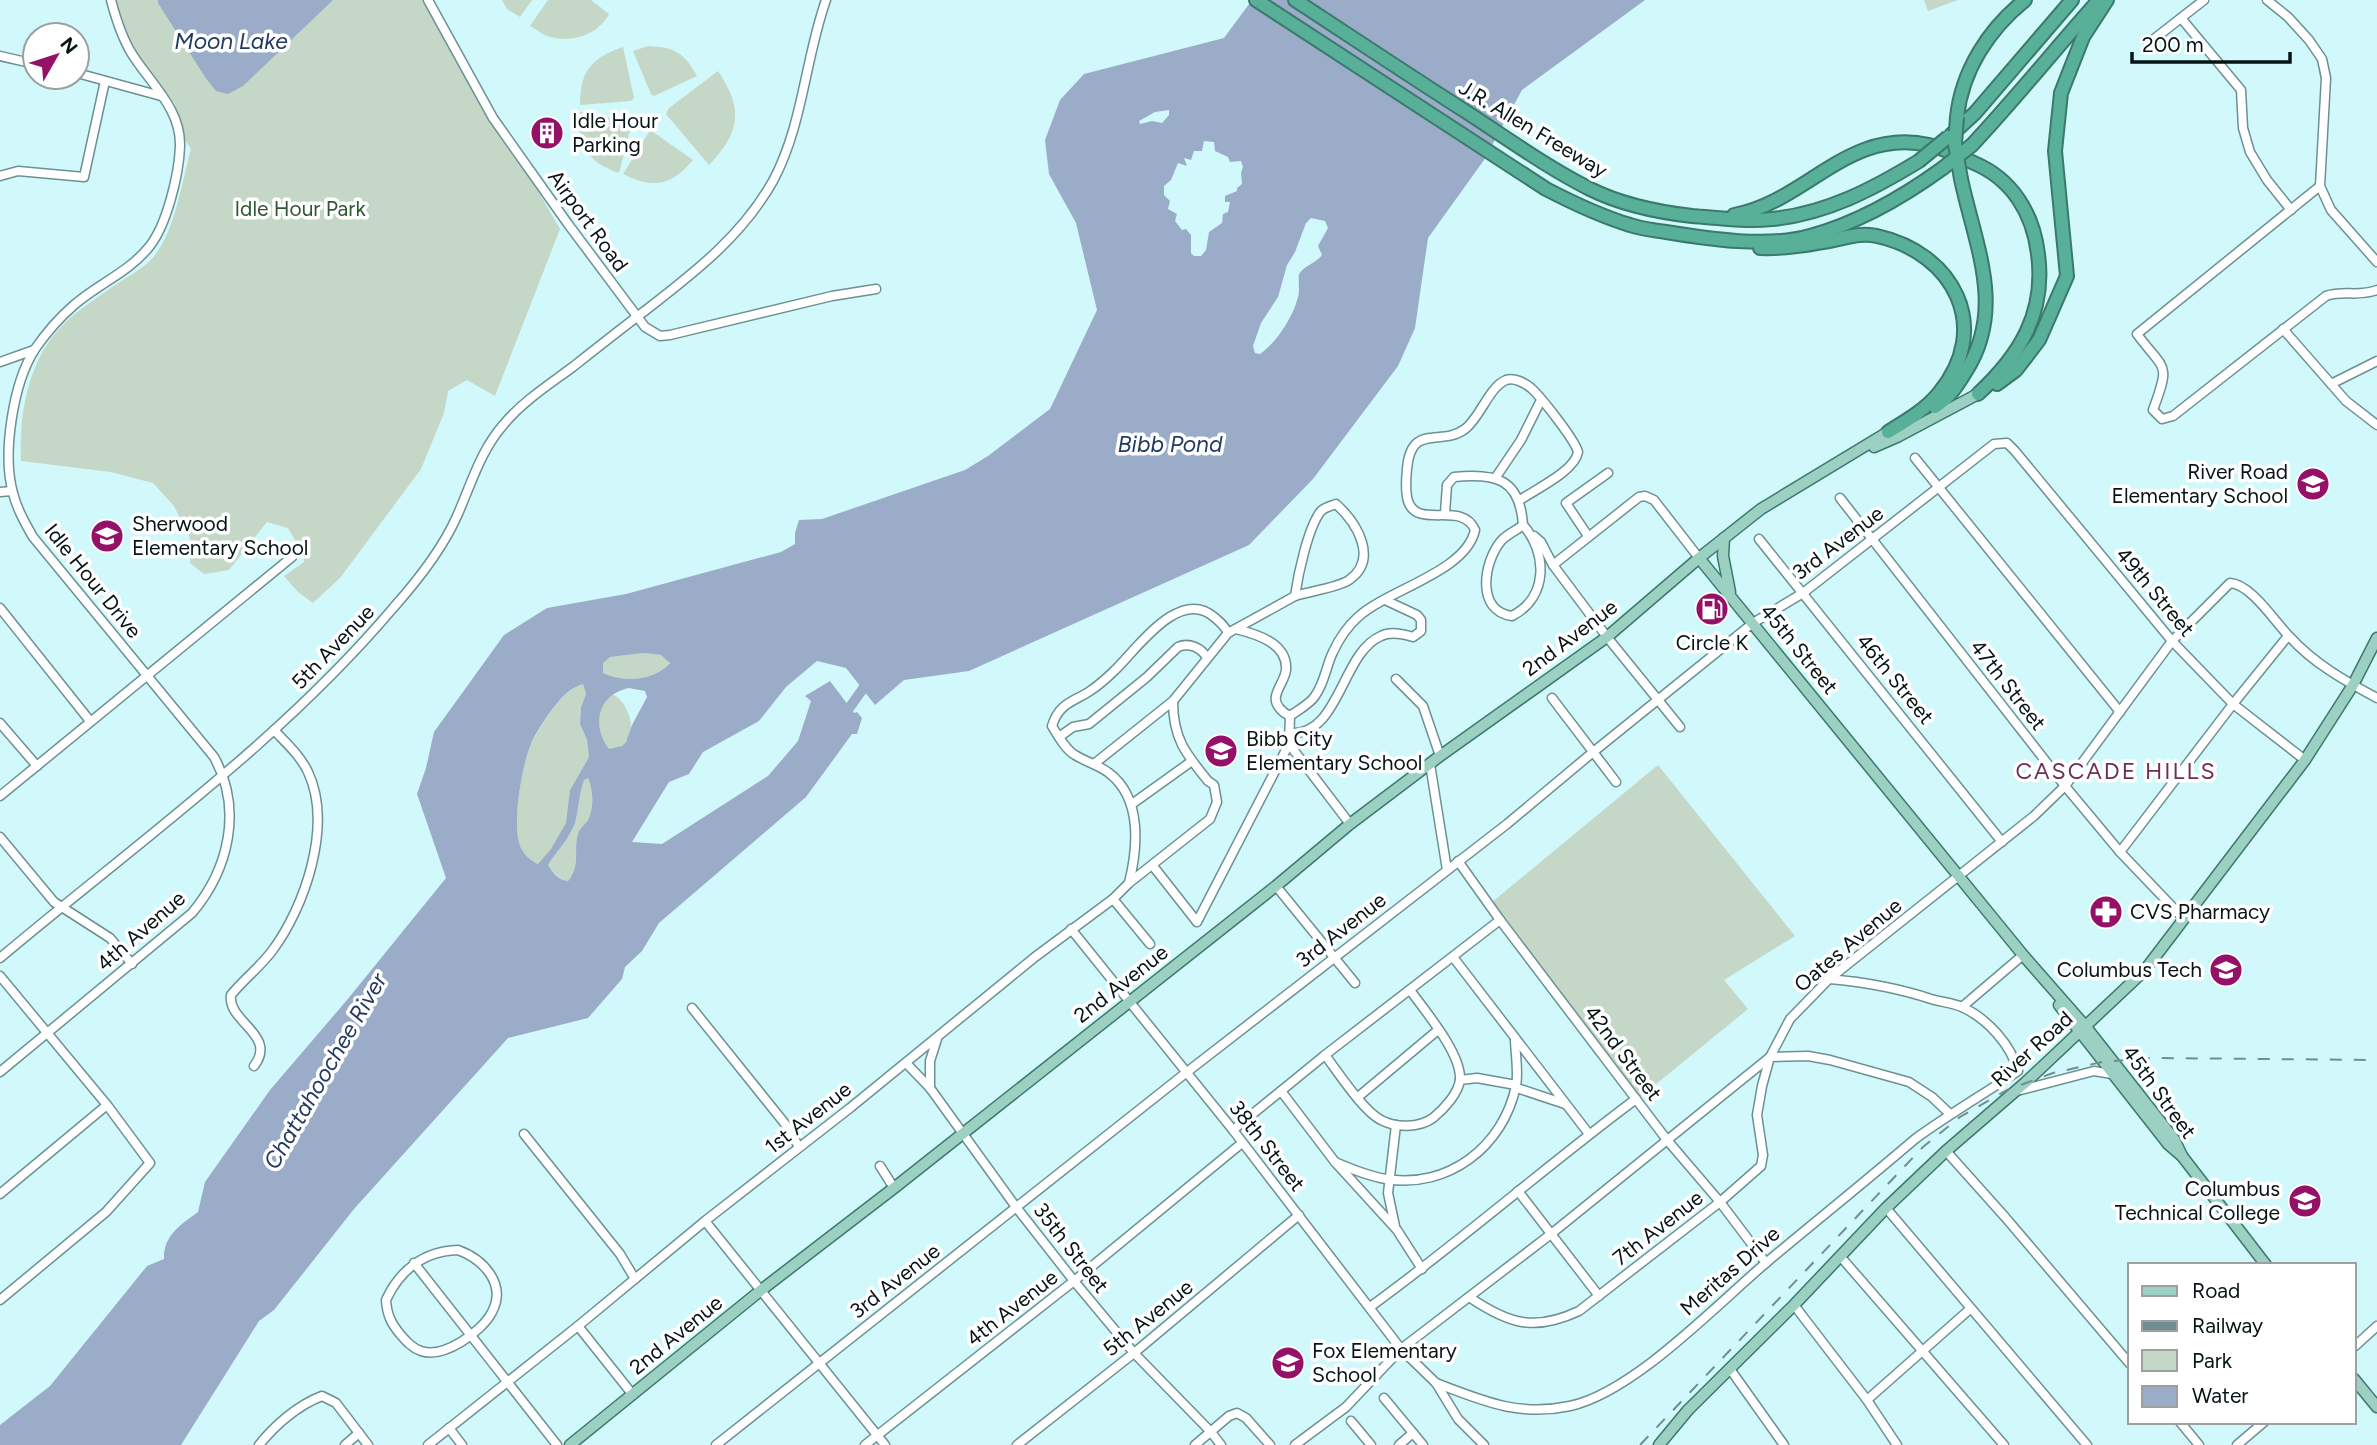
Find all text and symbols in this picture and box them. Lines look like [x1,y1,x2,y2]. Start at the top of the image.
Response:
north arrow [21,21,91,91]
scale bar [2132,21,2290,65]
water label: Moon Lake [174,27,288,55]
text: 200 m [2142,32,2204,57]
text: N [55,33,82,59]
street label: J.R. Allen Freeway [1455,74,1612,183]
place label: Idle Hour Parking [572,108,658,157]
building icon: Idle Hour Parking [528,114,566,152]
street label: Airport Road [543,165,634,276]
park label: Idle Hour Park [234,196,366,221]
water label: Bibb Pond [1118,430,1223,458]
place label: River Road Elementary School [2112,459,2288,508]
school or university icon: River Road Elementary School [2294,465,2332,503]
street label: 3rd Avenue [1787,500,1888,585]
place label: Sherwood Elementary School [132,511,308,560]
school or university icon: Sherwood Elementary School [88,517,126,555]
street label: Idle Hour Drive [40,518,147,643]
street label: 49th Street [2111,542,2200,641]
fuel station icon: Circle K [1693,590,1731,628]
street label: 2nd Avenue [1517,594,1622,681]
street label: 5th Avenue [286,599,379,694]
street label: 45th Street [1755,599,1843,699]
street label: 46th Street [1852,629,1939,729]
place label: Circle K [1676,630,1748,655]
street label: 47th Street [1965,634,2052,735]
place label: Bibb City Elementary School [1246,726,1422,775]
school or university icon: Bibb City Elementary School [1202,732,1240,770]
district label: CASCADE HILLS [2015,757,2217,785]
street label: 4th Avenue [91,885,190,976]
street label: 3rd Avenue [1291,887,1391,972]
street label: Oates Avenue [1789,893,1906,997]
pharmacy icon: CVS Pharmacy [2087,893,2125,931]
place label: CVS Pharmacy [2130,899,2270,924]
street label: 2nd Avenue [1069,939,1173,1028]
school or university icon: Columbus Tech [2207,951,2245,989]
place label: Columbus Tech [2057,957,2202,982]
water label: Chattahoochee River [257,967,393,1174]
street label: 42nd Street [1579,1000,1667,1105]
street label: River Road [1986,1006,2077,1092]
street label: 45th Street [2117,1040,2202,1143]
street label: 1st Avenue [760,1076,856,1159]
street label: 38th Street [1224,1095,1311,1196]
place label: Columbus Technical College [2115,1176,2280,1225]
school or university icon: Columbus Technical College [2286,1182,2324,1220]
street label: 7th Avenue [1608,1185,1708,1270]
street label: 35th Street [1029,1198,1114,1298]
street label: Meritas Drive [1675,1221,1784,1321]
street label: 3rd Avenue [845,1238,945,1323]
legend [2128,1263,2356,1424]
street label: 4th Avenue [961,1264,1062,1351]
street label: 5th Avenue [1098,1274,1197,1361]
text: Road [2192,1278,2240,1303]
street label: 2nd Avenue [624,1290,727,1380]
text: Railway [2192,1313,2263,1338]
place label: Fox Elementary School [1312,1338,1457,1387]
school or university icon: Fox Elementary School [1269,1344,1307,1382]
text: Park [2192,1348,2233,1373]
text: Water [2192,1383,2248,1408]

